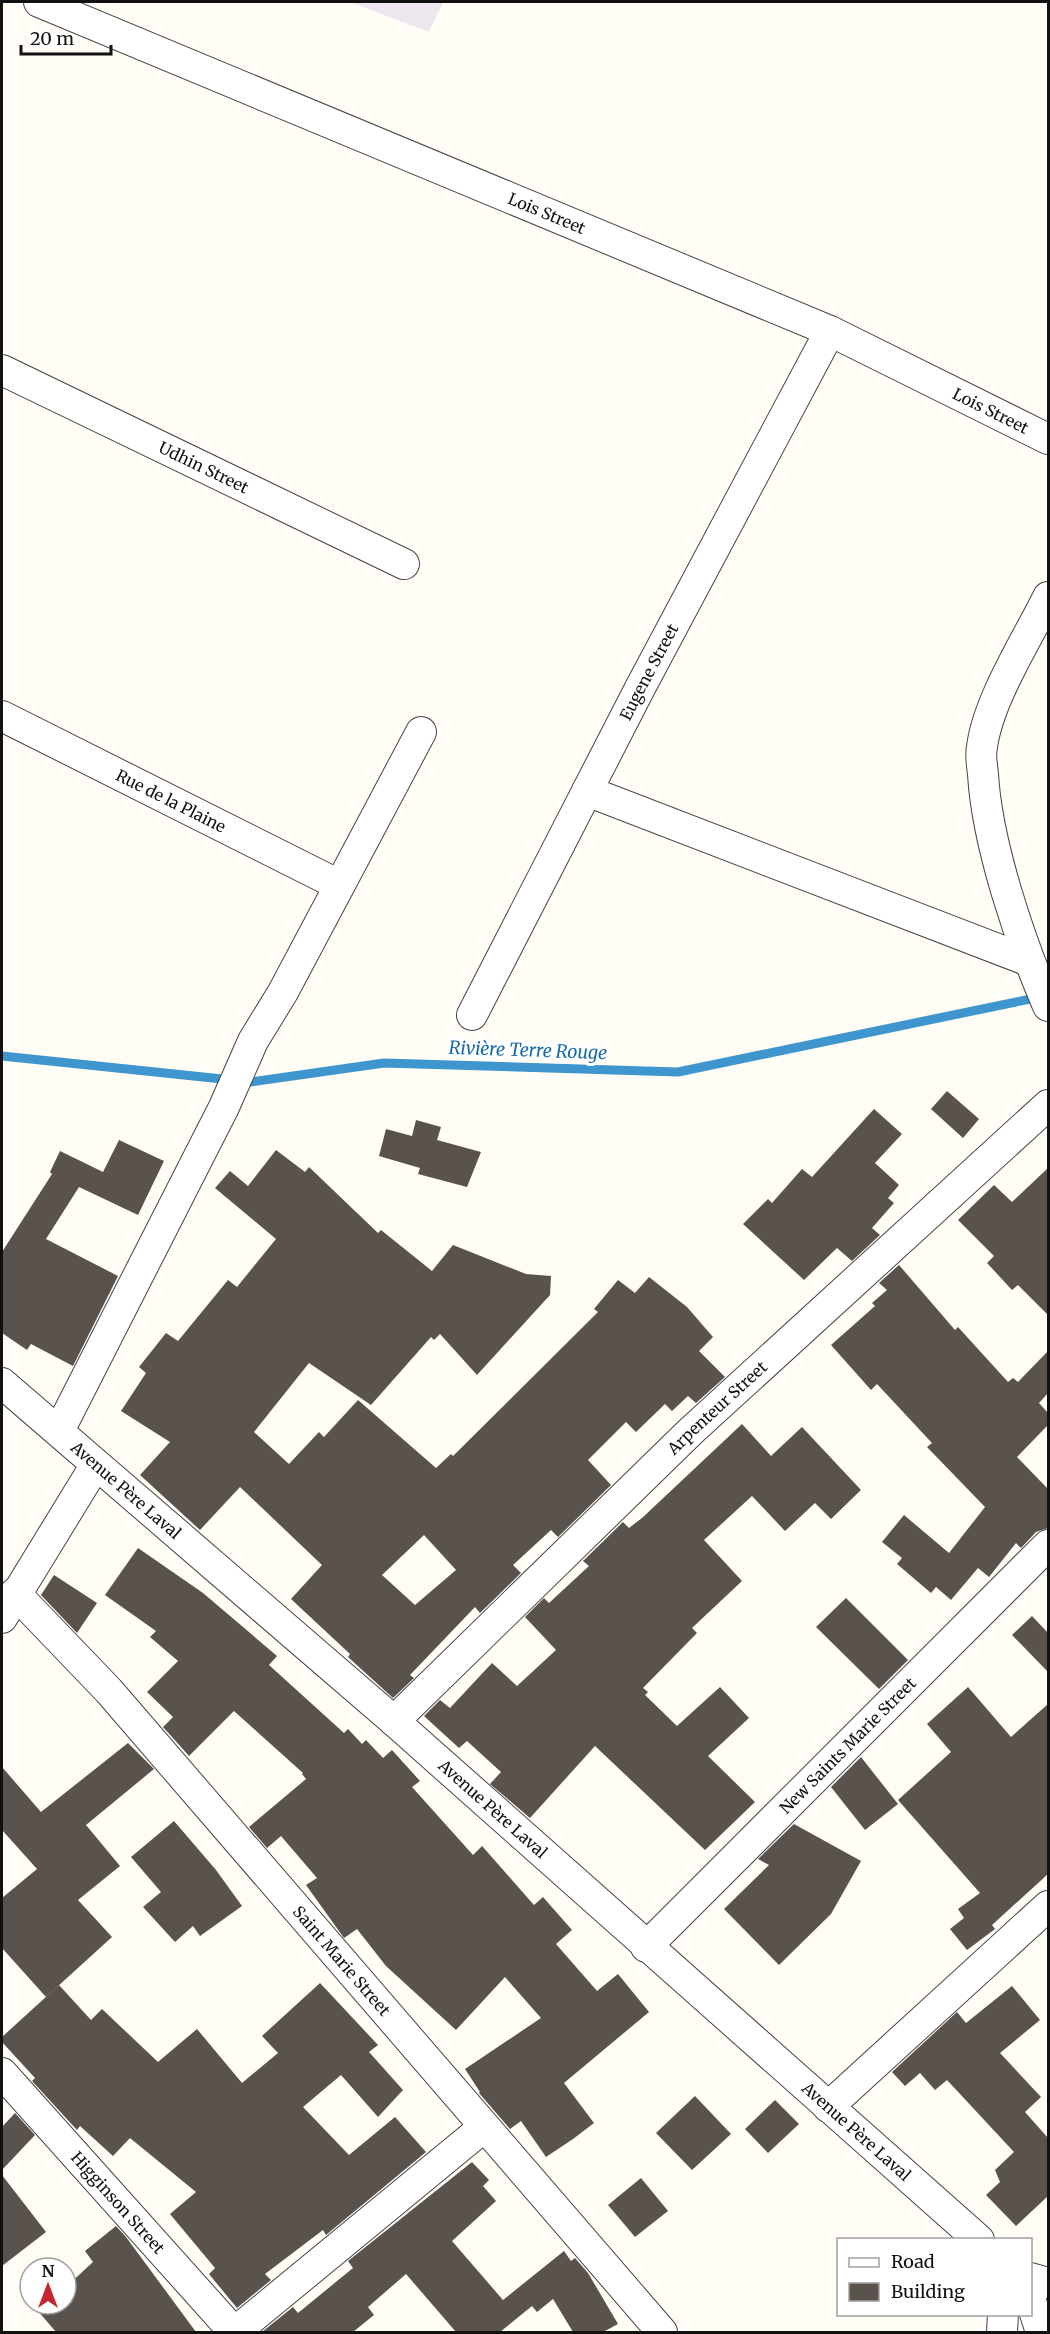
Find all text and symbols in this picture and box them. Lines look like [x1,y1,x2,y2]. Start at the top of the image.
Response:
scale bar [21,18,111,56]
text: 20 m [30,27,74,50]
street label: Lois Street [505,188,589,238]
street label: Lois Street [949,383,1033,438]
street label: Udhin Street [156,437,253,498]
street label: Eugene Street [615,619,683,724]
street label: Rue de la Plaine [113,765,229,837]
water label: Rivière Terre Rouge [448,1036,608,1064]
street label: Arpenteur Street [662,1356,772,1459]
street label: Avenue Père Laval [66,1437,185,1543]
street label: New Saints Marie Street [775,1673,920,1818]
street label: Avenue Père Laval [434,1755,552,1862]
street label: Saint Marie Street [289,1902,395,2020]
street label: Avenue Père Laval [797,2077,915,2185]
street label: Higginson Street [67,2147,170,2258]
legend [837,2238,1032,2316]
text: Road [891,2250,935,2273]
north arrow [18,2256,78,2316]
text: N [42,2261,55,2281]
text: Building [891,2280,965,2303]

